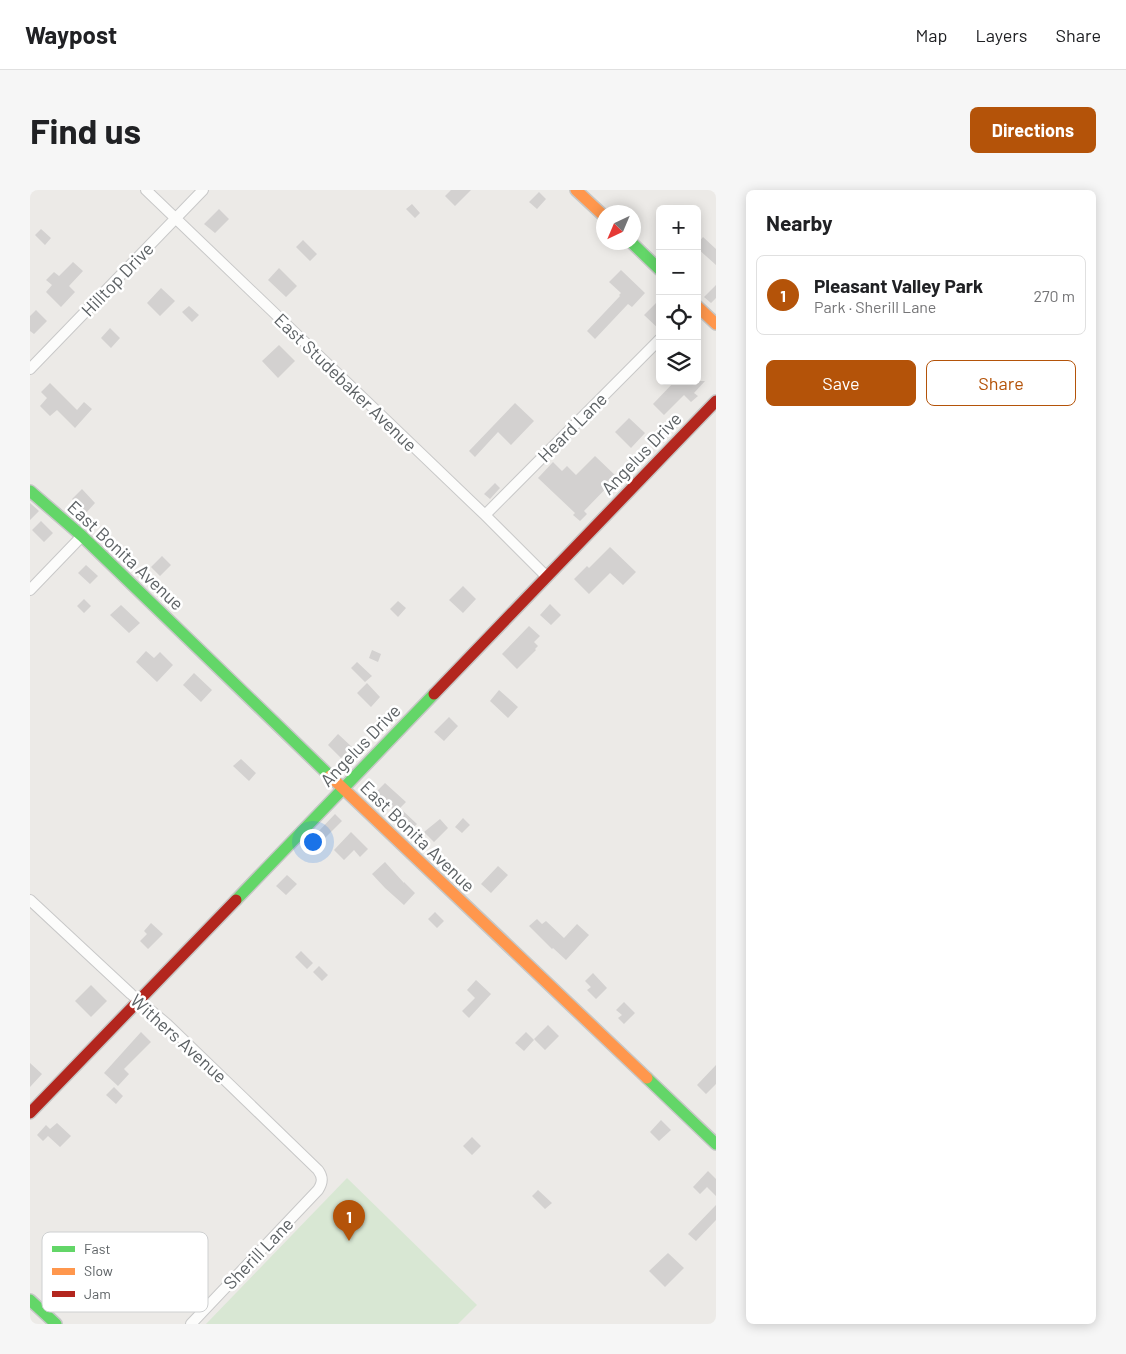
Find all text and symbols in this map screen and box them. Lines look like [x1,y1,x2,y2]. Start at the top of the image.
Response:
text: Waypost [25,20,117,49]
text: Map [915,24,947,46]
text: Layers [975,24,1028,46]
text: Share [1056,24,1101,46]
button: Directions [970,107,1096,153]
text: Find us [30,109,141,151]
north arrow [596,205,641,250]
map controls [656,205,701,385]
button: + [656,205,701,250]
text: Nearby [766,210,832,235]
street label: Hilltop Drive [76,237,158,321]
button: − [656,250,701,295]
text: Pleasant Valley Park [814,274,983,297]
text: 1 [780,286,786,305]
text: 270 m [1033,286,1075,305]
button: locate [656,295,701,340]
text: Park · Sherill Lane [814,297,936,316]
street label: East Studebaker Avenue [270,308,422,456]
button: layers [656,340,701,385]
button: Save [766,360,916,406]
button: Share [926,360,1076,406]
street label: Heard Lane [533,388,611,466]
street label: Angelus Drive [596,407,686,499]
street label: East Bonita Avenue [63,496,189,614]
street label: Angelus Drive [315,699,405,791]
street label: East Bonita Avenue [356,776,480,896]
your location [300,829,326,855]
street label: Withers Avenue [126,989,232,1087]
pin: 1 [333,1200,365,1241]
street label: Sherill Lane [218,1213,298,1293]
legend [42,1232,208,1312]
text: Fast [84,1240,110,1257]
text: Slow [84,1262,113,1279]
text: Jam [84,1285,111,1302]

